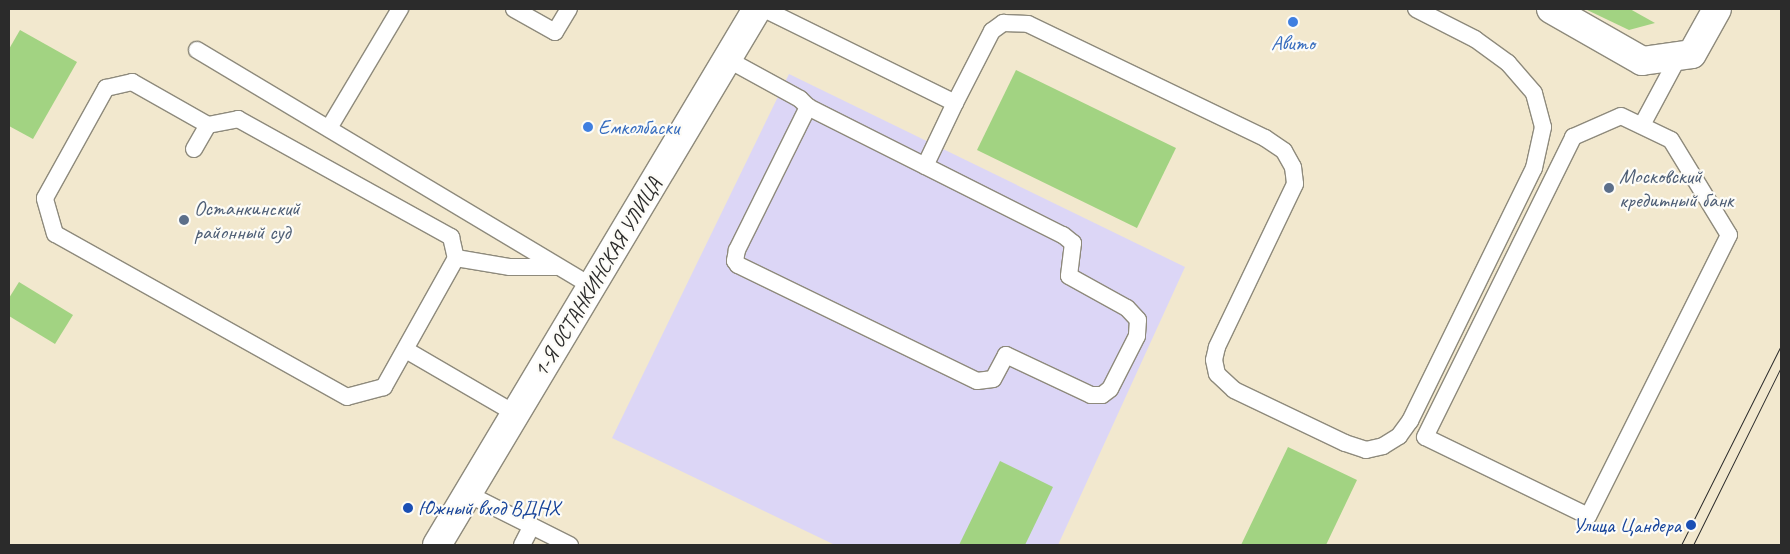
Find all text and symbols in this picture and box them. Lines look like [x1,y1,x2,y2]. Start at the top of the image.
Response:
marker: Авито [1287,16,1299,28]
place label: Авито [1271,30,1315,56]
place label: Емколбаски [598,114,679,140]
marker: Емколбаски [582,121,594,133]
place label: Московский кредитный банк [1619,163,1733,213]
street label: 1-Я ОСТАНКИНСКАЯ УЛИЦА [528,173,666,381]
marker: Московский кредитный банк [1603,182,1615,194]
place label: Останкинский районный суд [194,195,300,245]
marker: Останкинский районный суд [178,214,190,226]
place label: Южный вход ВДНХ [418,495,559,521]
marker: Южный вход ВДНХ [402,502,414,514]
place label: Улица Цандера [1573,512,1681,538]
marker: Улица Цандера [1685,519,1697,531]

